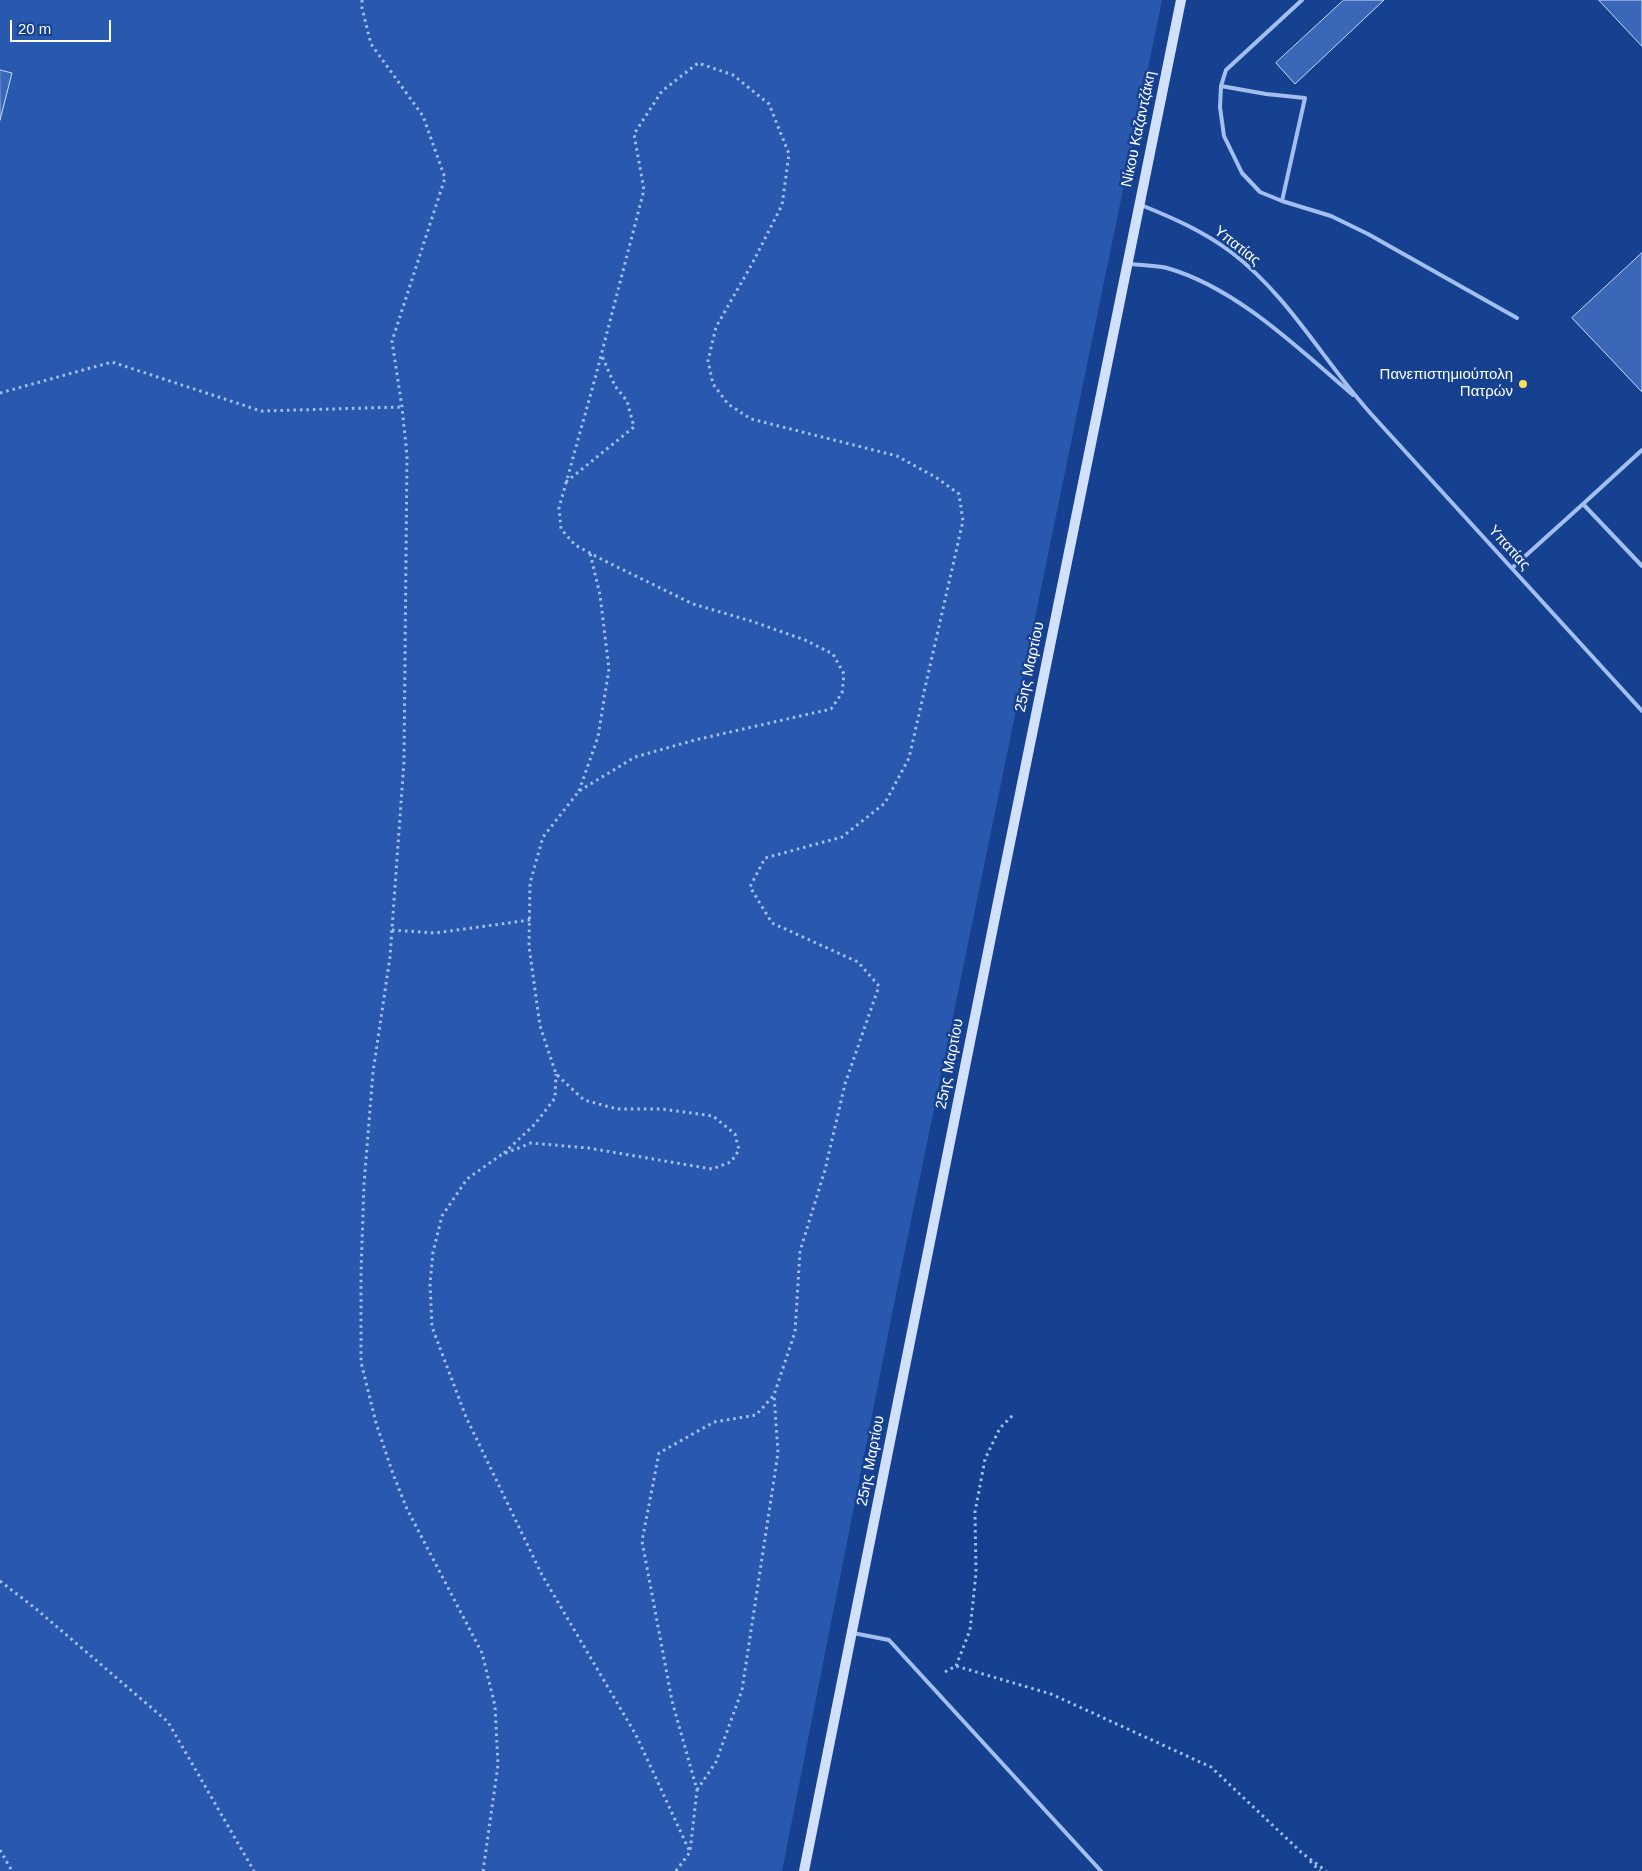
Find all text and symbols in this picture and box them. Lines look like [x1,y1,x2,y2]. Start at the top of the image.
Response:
scale bar [12,10,114,42]
text: 20 m [18,20,51,37]
street label: Νίκου Καζαντζάκη [1118,69,1160,189]
street label: Υπατίας [1210,222,1264,270]
place label: Πανεπιστημιούπολη Πατρών [1380,366,1513,401]
marker: Πανεπιστημιούπολη Πατρών [1517,378,1529,390]
street label: Υπατίας [1484,522,1534,574]
street label: 25ης Μαρτίου [1012,620,1048,714]
street label: 25ης Μαρτίου [932,1017,968,1111]
street label: 25ης Μαρτίου [853,1414,889,1508]

